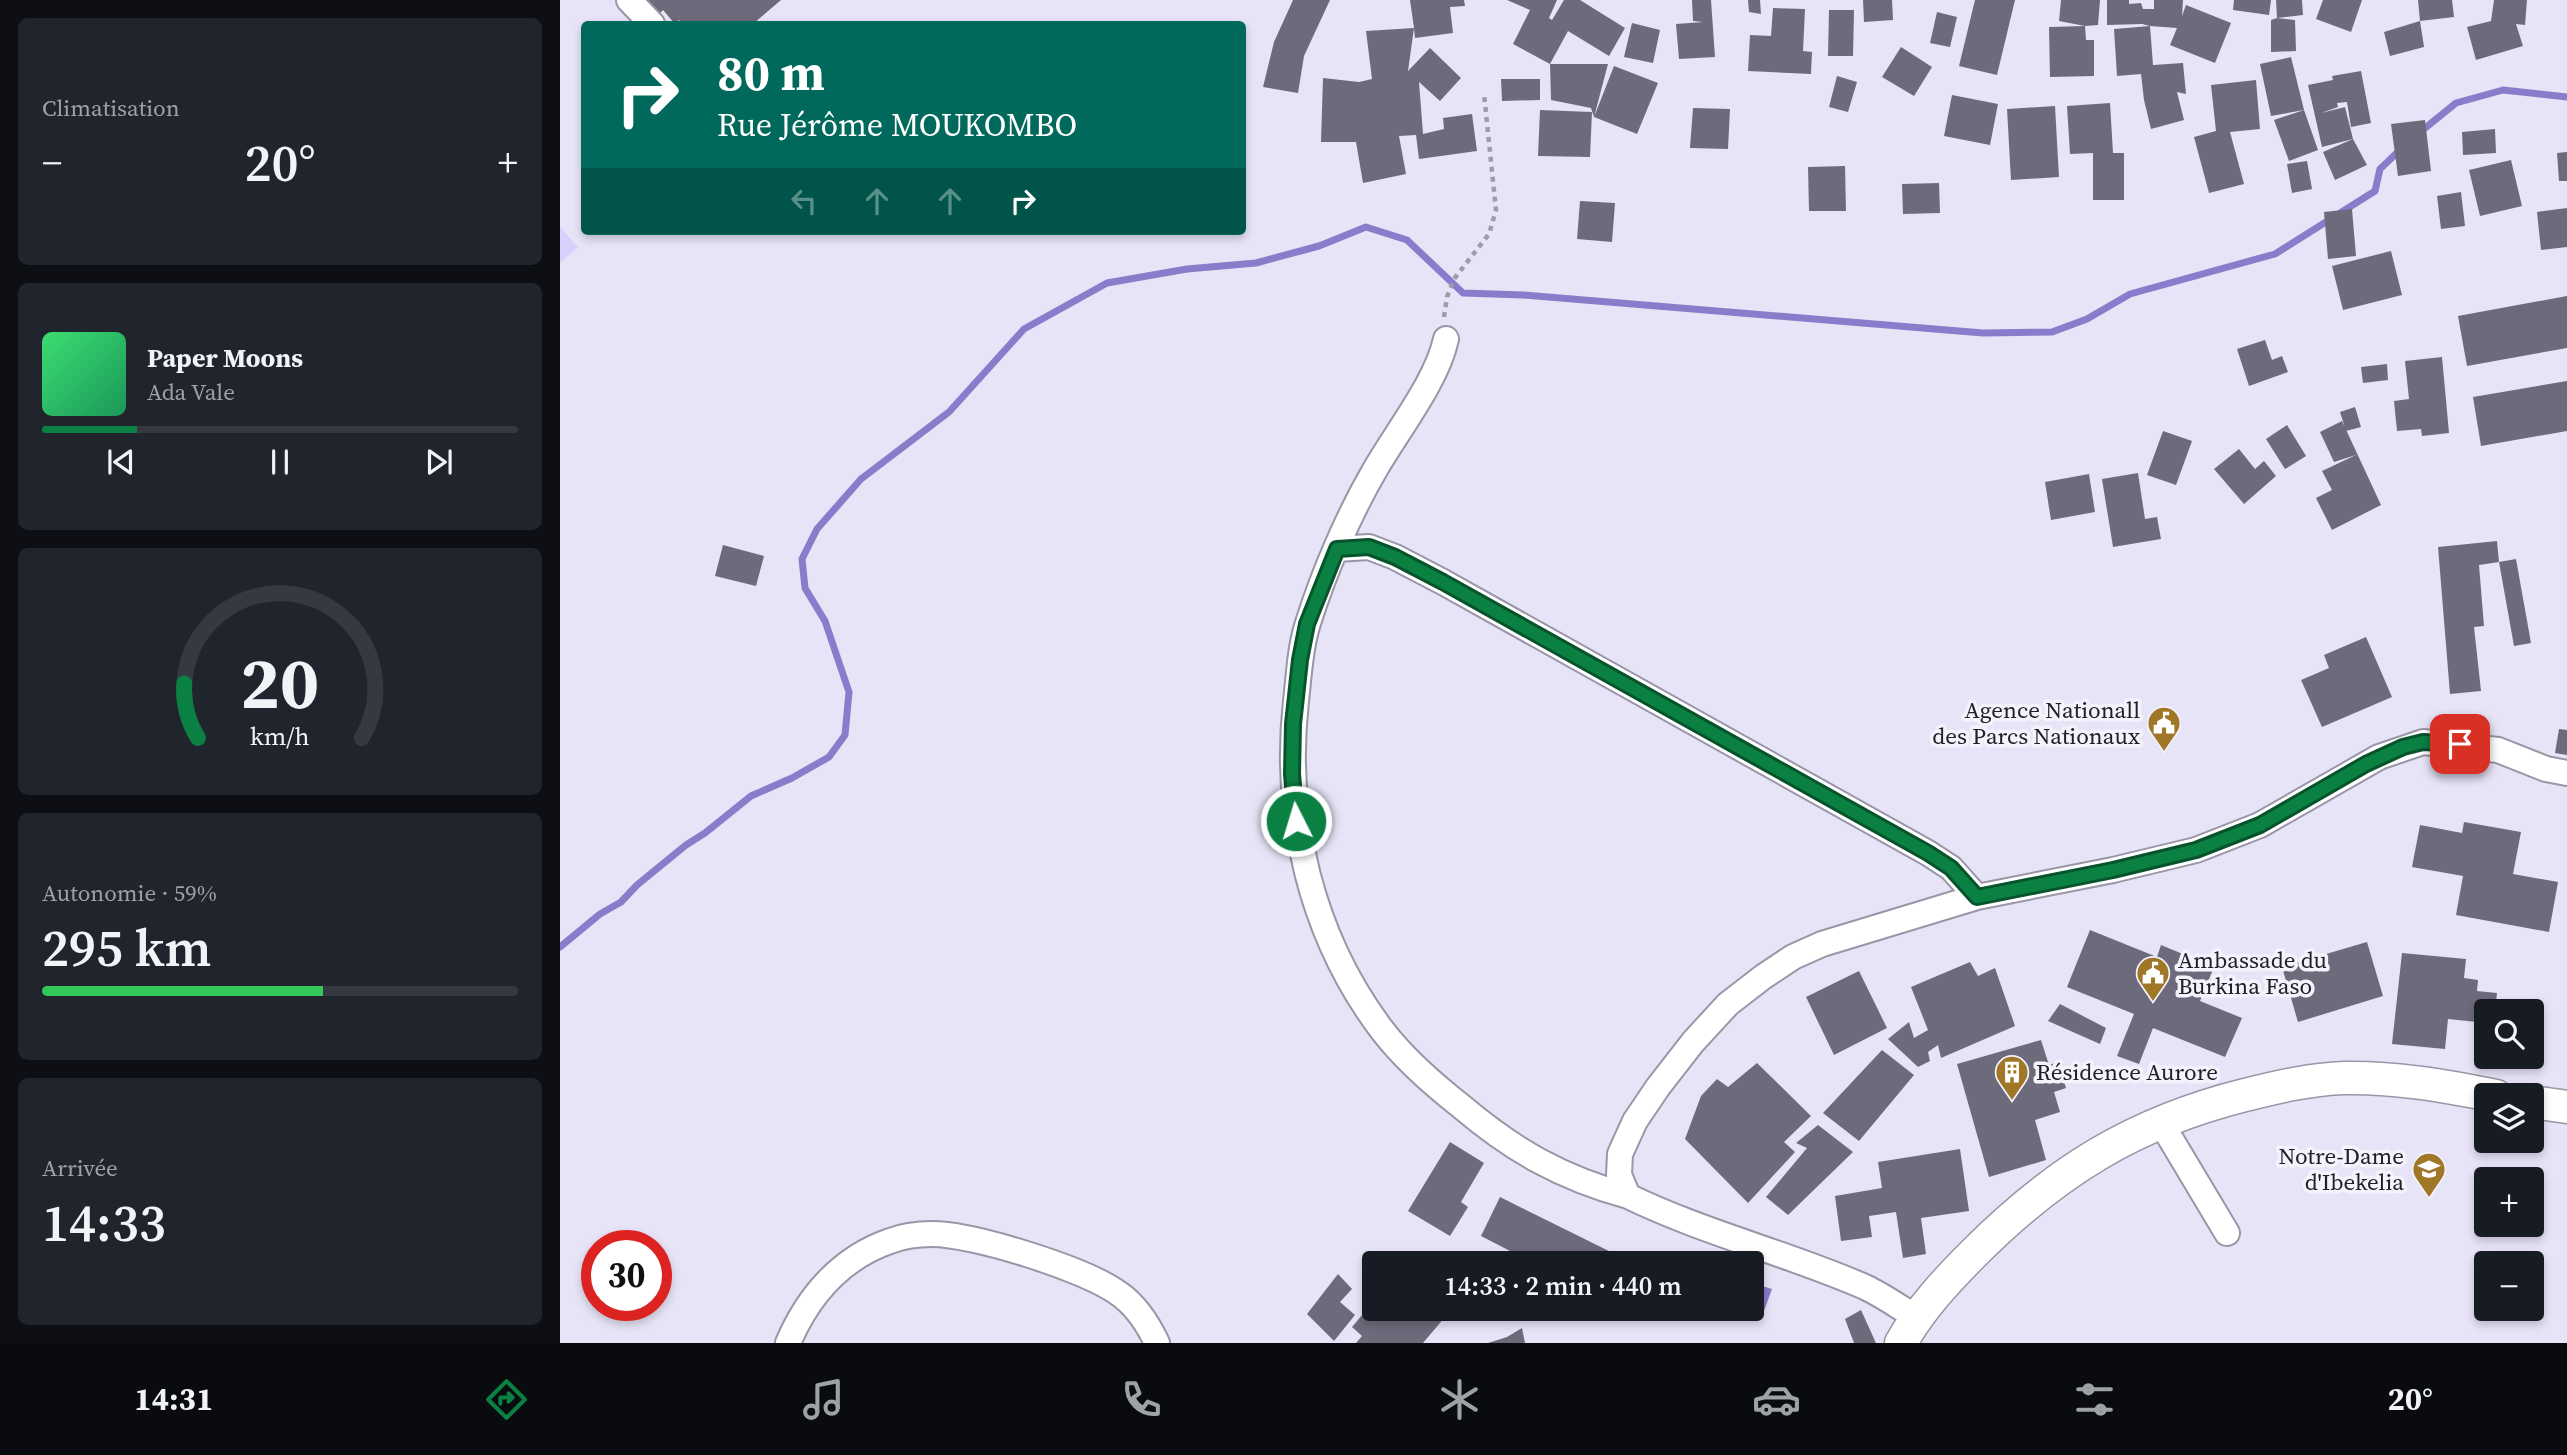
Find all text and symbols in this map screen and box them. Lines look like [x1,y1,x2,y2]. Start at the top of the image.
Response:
text: 80 m [717,39,825,106]
icon: right [602,49,693,140]
text: Climatisation [42,92,180,124]
text: Rue Jérôme MOUKOMBO [717,103,1077,147]
text: 20° [244,127,316,198]
text: − [42,137,62,189]
text: + [498,137,518,189]
icon: left [785,182,823,220]
icon: ahead [858,182,896,220]
icon: ahead [931,182,969,220]
icon: right [1004,182,1042,220]
text: Paper Moons [147,340,303,376]
text: Ada Vale [147,376,235,408]
icon: previous [102,443,140,481]
icon: pause [261,443,299,481]
icon: next [420,443,458,481]
text: 20 [241,633,319,732]
place label: Agence Nationall des Parcs Nationaux [1932,694,2140,752]
public building icon: Agence Nationall des Parcs Nationaux [2145,704,2183,753]
pin [2430,714,2490,774]
text: km/h [250,718,310,752]
icon: arrive [2441,725,2479,763]
position arrow [1259,784,1333,858]
text: Autonomie · 59% [42,877,217,909]
text: 295 km [42,912,211,983]
place label: Ambassade du Burkina Faso [2178,944,2327,1002]
public building icon: Ambassade du Burkina Faso [2134,954,2172,1003]
map controls [2474,999,2544,1321]
button: search [2474,999,2544,1069]
building icon: Résidence Aurore [1993,1053,2031,1102]
place label: Résidence Aurore [2036,1056,2218,1088]
button: layers [2474,1083,2544,1153]
place label: Notre-Dame d'Ibekelia [2278,1140,2404,1198]
school or university icon: Notre-Dame d'Ibekelia [2410,1150,2448,1199]
text: Arrivée [42,1152,118,1184]
button: + [2474,1167,2544,1237]
text: 14:33 [42,1187,166,1258]
speed limit sign: 30 [581,1230,672,1321]
button: − [2474,1251,2544,1321]
text: 14:33 · 2 min · 440 m [1444,1268,1682,1304]
icon: directions [482,1375,531,1424]
icon: music [799,1375,848,1424]
icon: phone [1117,1375,1166,1424]
icon: climate [1435,1375,1484,1424]
icon: car [1752,1375,1801,1424]
icon: filters [2070,1375,2119,1424]
text: 14:31 [134,1377,213,1421]
text: 20° [2387,1377,2433,1421]

